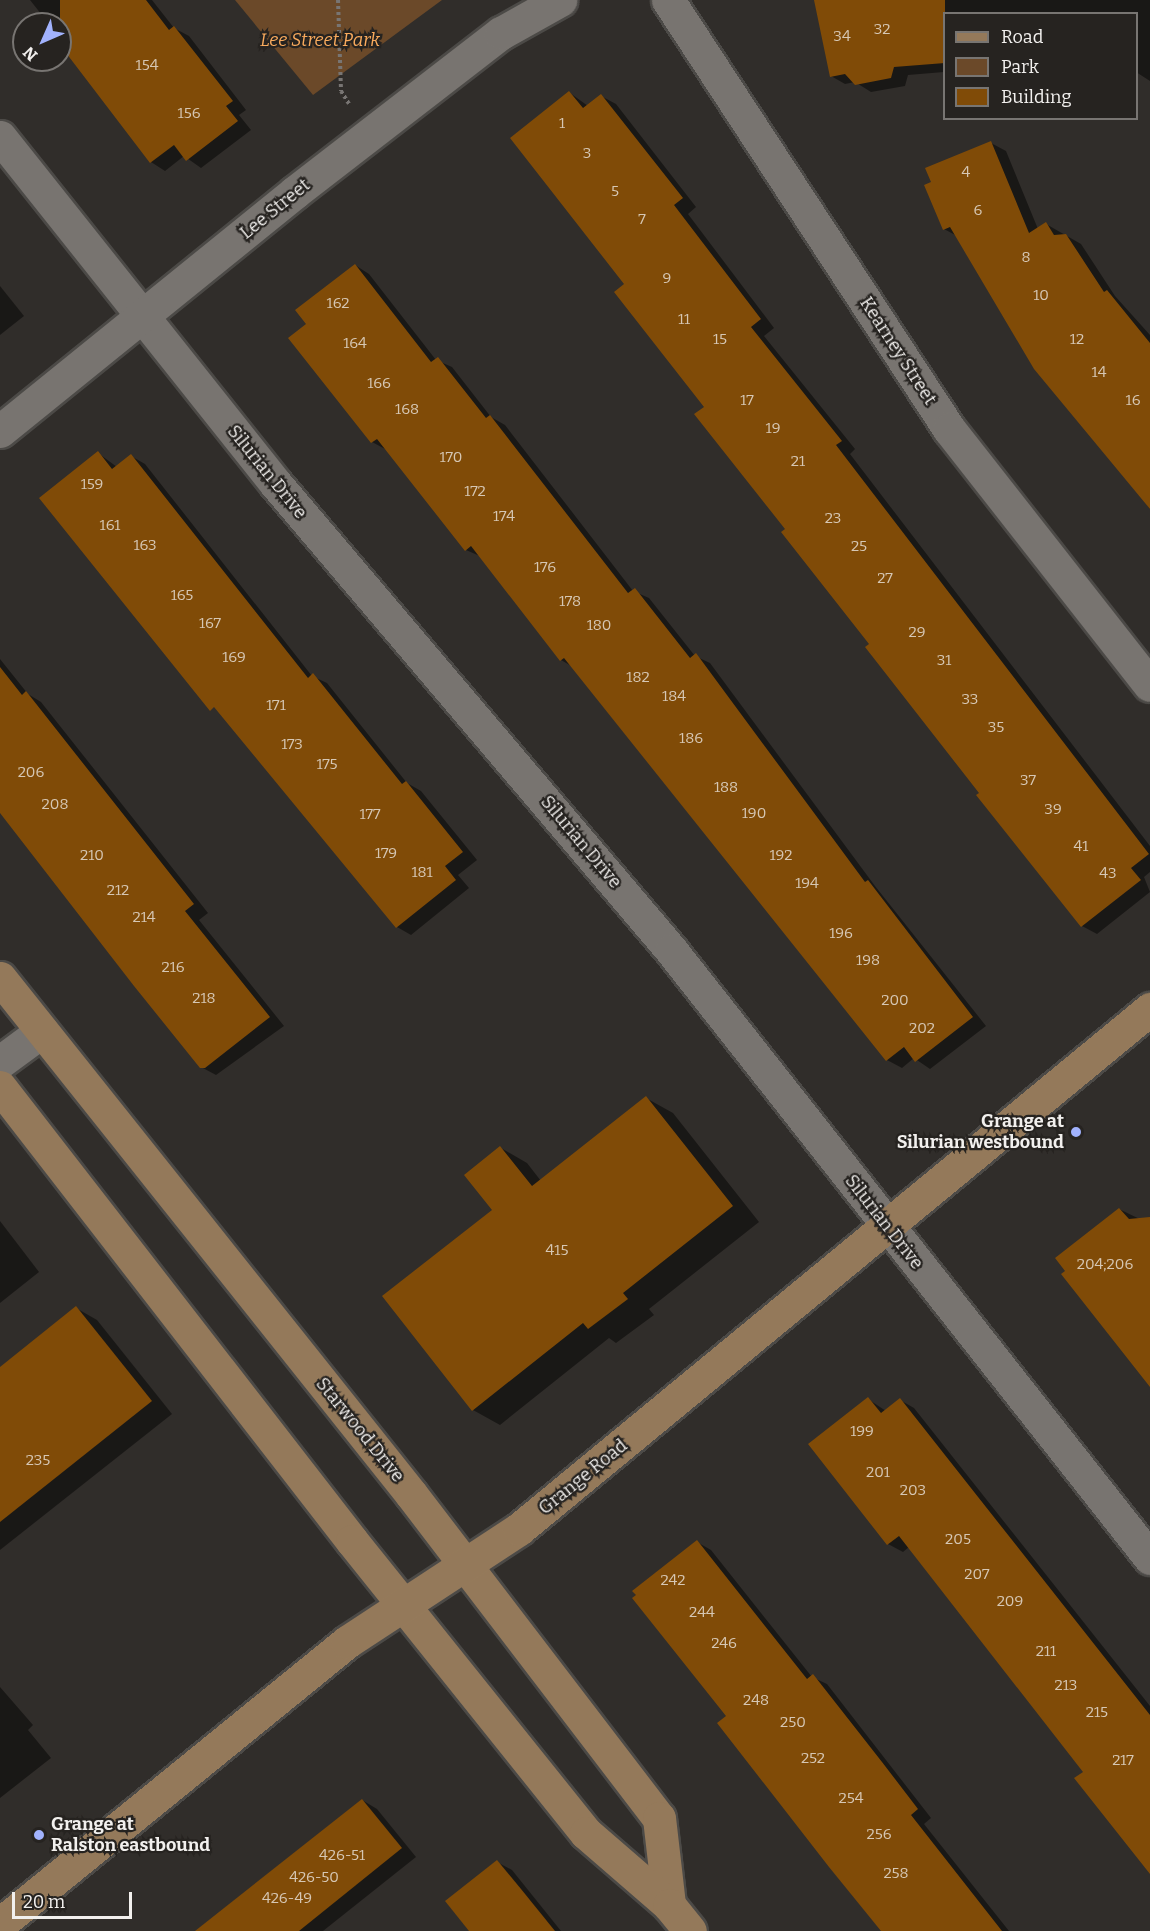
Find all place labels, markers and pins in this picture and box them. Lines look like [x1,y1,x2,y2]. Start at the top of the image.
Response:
place label: Grange at Silurian westbound [897,1111,1064,1154]
marker: Grange at Silurian westbound [1069,1125,1083,1139]
place label: Grange at Ralston eastbound [51,1814,210,1856]
marker: Grange at Ralston eastbound [32,1828,46,1842]

